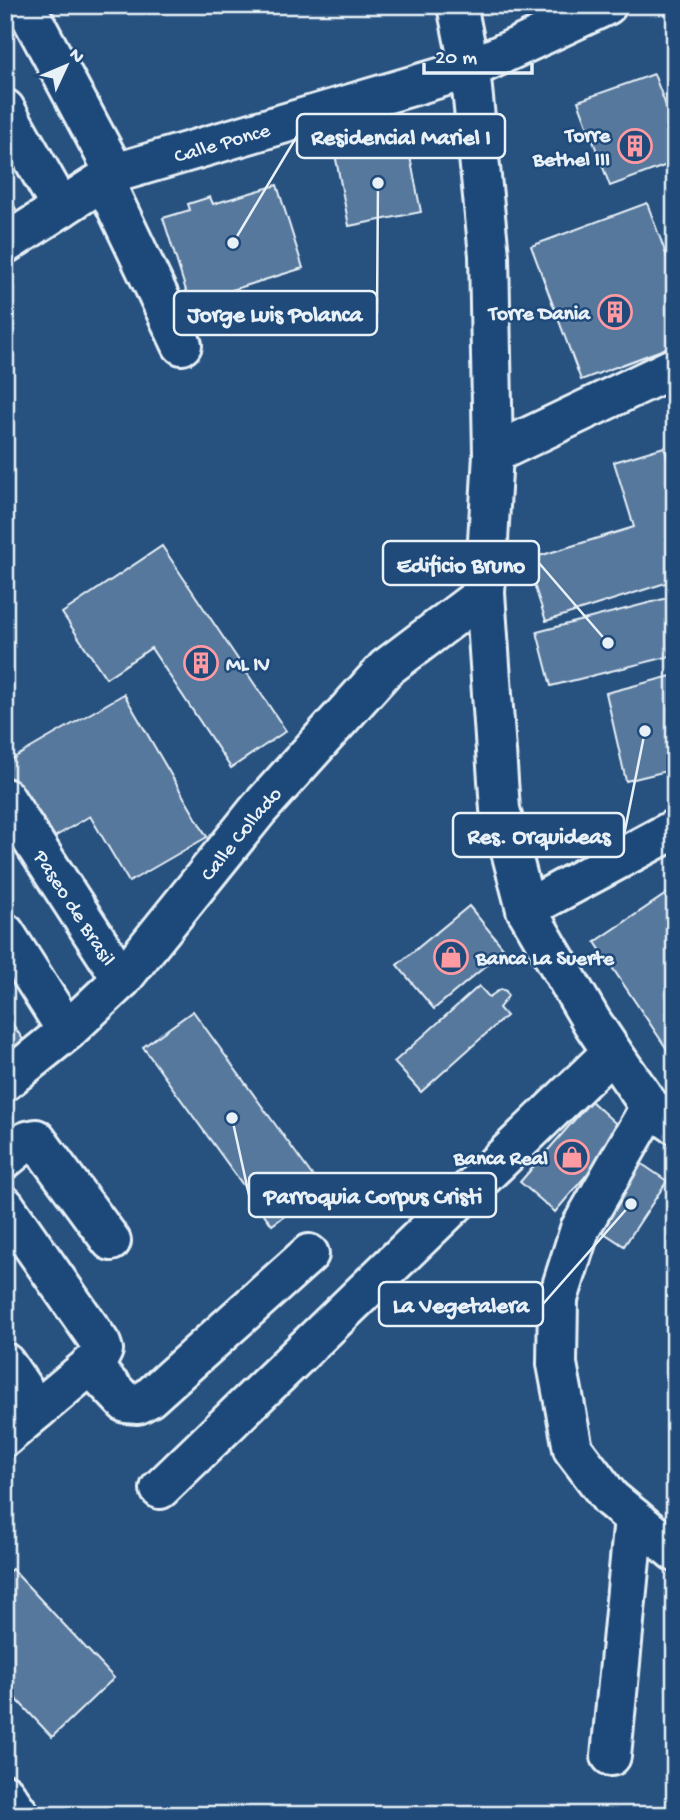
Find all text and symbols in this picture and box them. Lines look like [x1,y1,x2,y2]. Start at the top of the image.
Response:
north arrow [32,32,102,102]
scale bar [424,32,533,76]
text: N [63,44,88,69]
text: 20 m [435,47,477,72]
callout: Residencial Mariel I [297,114,505,158]
street label: Calle Ponce [172,119,275,171]
place label: Torre Bethel III [532,125,611,174]
text: Residencial Mariel I [310,126,491,153]
building icon: Torre Bethel III [616,127,654,165]
callout: Jorge Luis Polanca [174,291,377,335]
building icon: Torre Dania [596,293,634,331]
text: Jorge Luis Polanca [187,303,364,330]
place label: Torre Dania [487,303,591,328]
callout: Edificio Bruno [383,541,539,585]
text: Edificio Bruno [397,554,525,581]
building icon: ML IV [182,644,220,682]
place label: ML IV [226,654,270,679]
street label: Calle Collado [197,783,289,887]
callout: Res. Orquideas [453,813,624,857]
text: Res. Orquideas [466,825,612,852]
street label: Paseo de Brasil [26,846,119,972]
shop icon: Banca La Suerte [432,938,470,976]
place label: Banca La Suerte [475,948,615,973]
shop icon: Banca Real [553,1138,591,1176]
place label: Banca Real [453,1148,548,1173]
callout: Parroquia Corpus Cristi [249,1173,496,1217]
text: Parroquia Corpus Cristi [262,1185,482,1212]
callout: La Vegetalera [379,1282,543,1326]
text: La Vegetalera [393,1294,530,1321]

